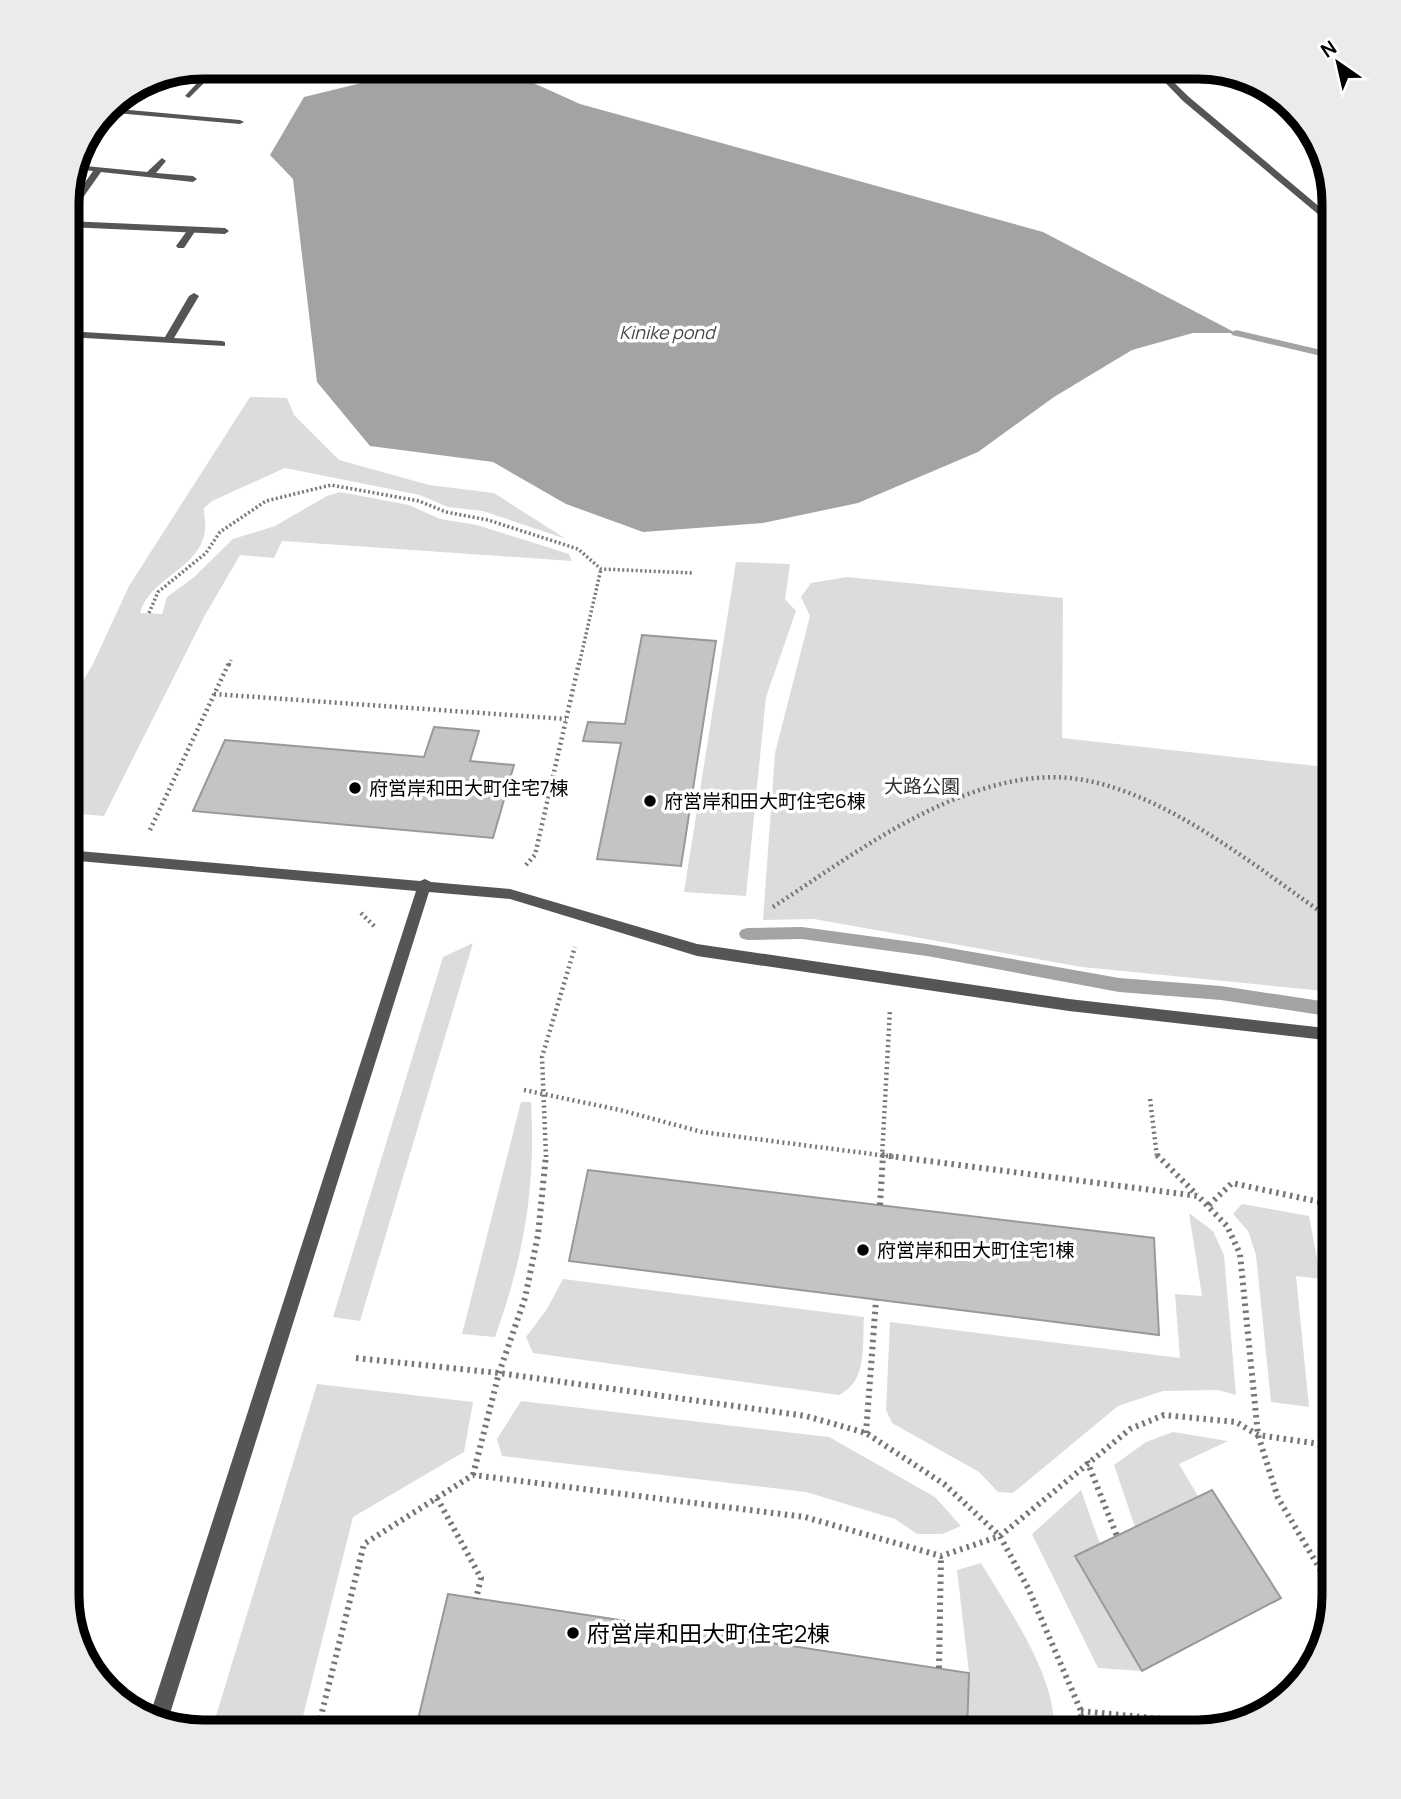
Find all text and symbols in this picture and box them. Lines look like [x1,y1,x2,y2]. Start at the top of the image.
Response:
north arrow [1303,28,1373,98]
text: N [1316,34,1341,64]
water label: Kinike pond [619,320,717,344]
park label: 大路公園 [884,773,960,799]
place label: 府営岸和田大町住宅7棟 [369,775,569,801]
marker: 府営岸和田大町住宅7棟 [347,780,363,796]
place label: 府営岸和田大町住宅6棟 [664,788,866,814]
marker: 府営岸和田大町住宅6棟 [642,793,658,809]
place label: 府営岸和田大町住宅1棟 [877,1237,1074,1263]
marker: 府営岸和田大町住宅1棟 [855,1242,871,1258]
place label: 府営岸和田大町住宅2棟 [587,1617,830,1649]
marker: 府営岸和田大町住宅2棟 [565,1625,581,1641]

